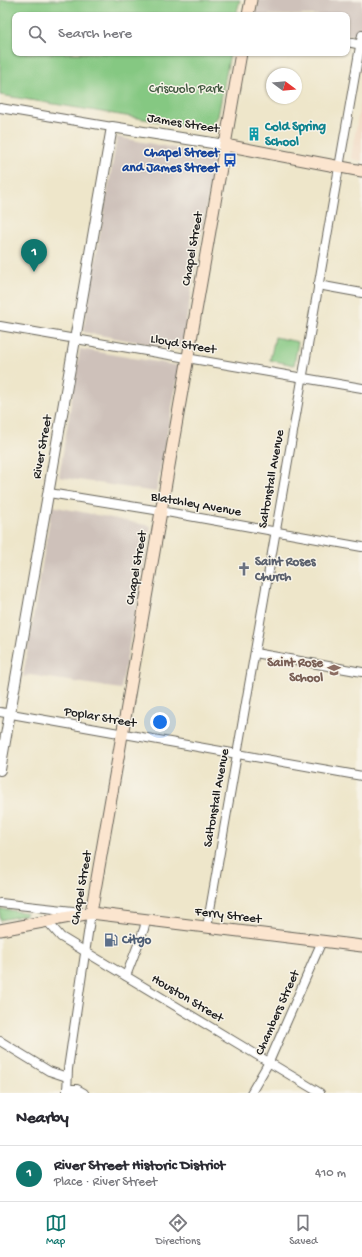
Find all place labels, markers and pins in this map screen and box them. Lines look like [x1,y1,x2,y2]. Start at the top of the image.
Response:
place label: Cold Spring School [264,120,326,150]
building icon: Cold Spring School [246,126,262,142]
place label: Chapel Street and James Street [121,146,221,176]
bus stop icon: Chapel Street and James Street [222,152,238,168]
pin: 1 [21,239,47,272]
place label: Saint Roses Church [254,555,317,585]
church icon: Saint Roses Church [236,561,252,577]
place label: Saint Rose School [267,656,324,686]
school or university icon: Saint Rose School [326,662,342,678]
fuel station icon: Citgo [103,932,119,948]
place label: Citgo [121,933,152,948]

